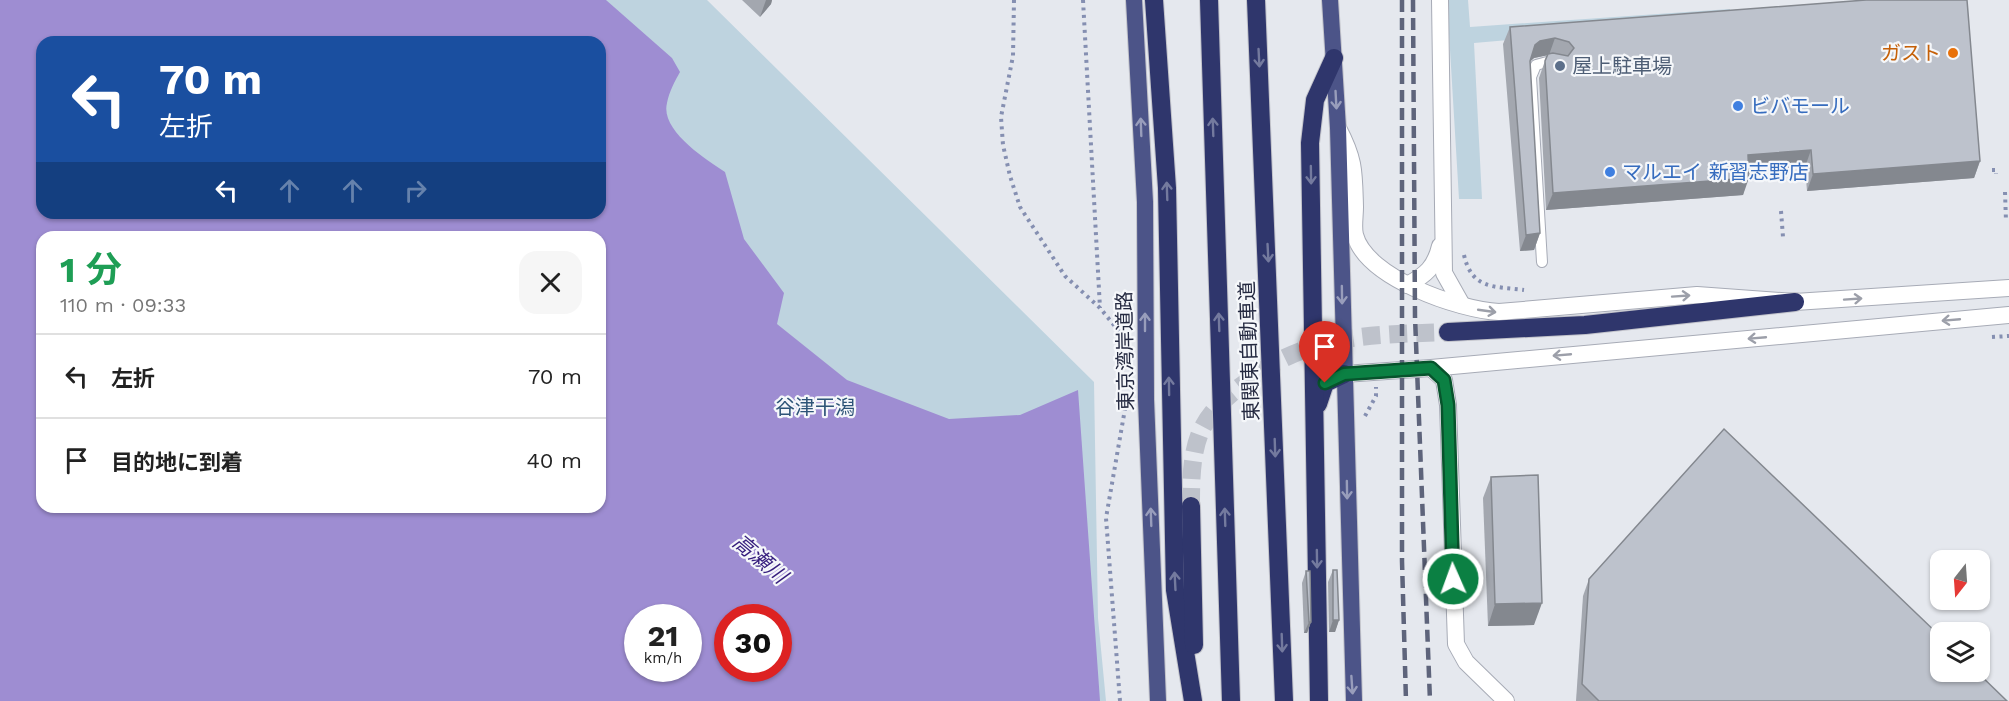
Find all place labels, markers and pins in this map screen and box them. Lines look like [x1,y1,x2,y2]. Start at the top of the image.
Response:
place label: ガスト [1881,41,1941,65]
marker: ガスト [1946,46,1960,60]
place label: 屋上駐車場 [1572,54,1672,78]
marker: 屋上駐車場 [1553,59,1567,73]
place label: ビバモール [1750,94,1850,118]
marker: ビバモール [1731,99,1745,113]
place label: マルエイ 新習志野店 [1622,160,1809,184]
marker: マルエイ 新習志野店 [1603,165,1617,179]
pin [1299,321,1350,383]

